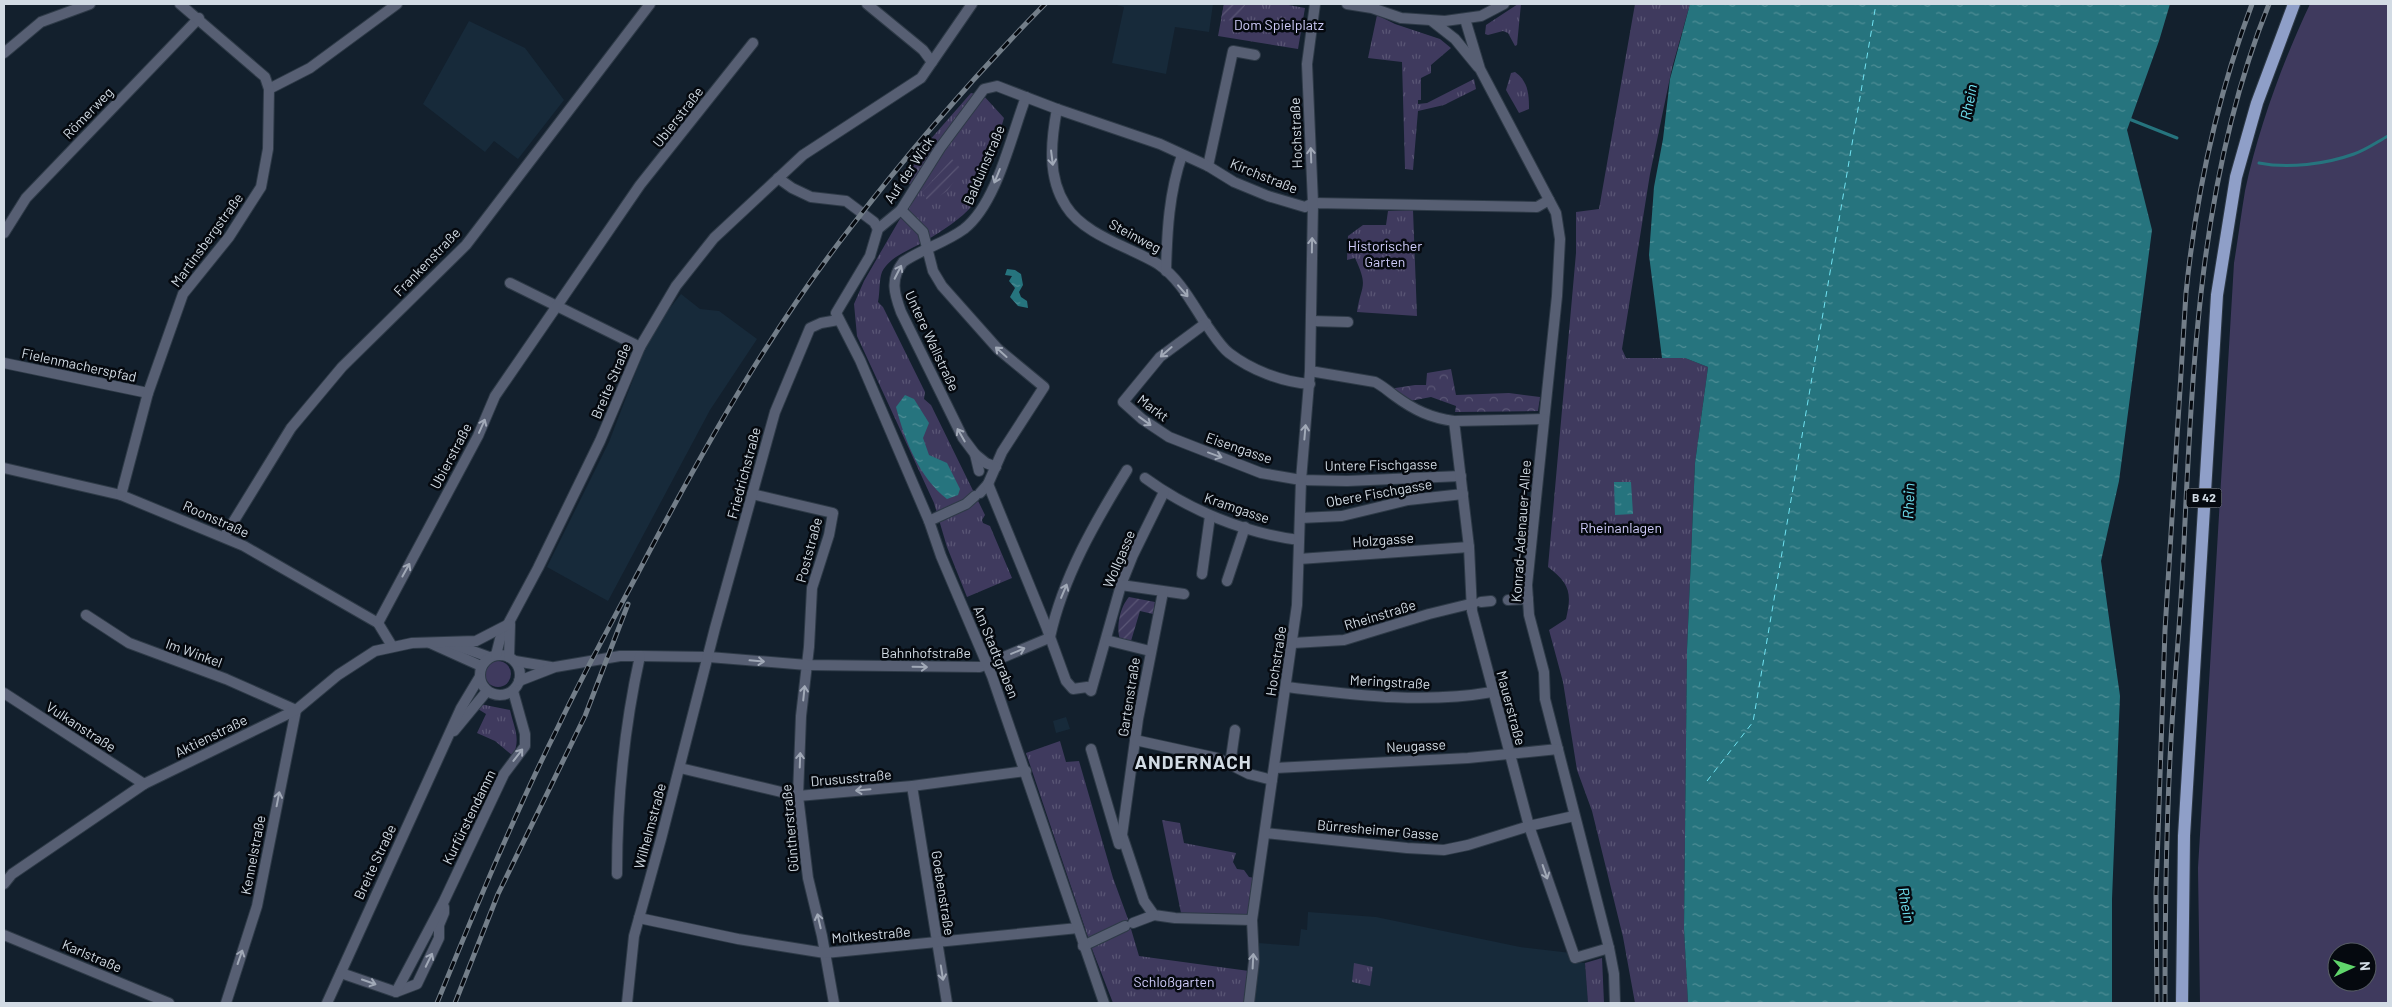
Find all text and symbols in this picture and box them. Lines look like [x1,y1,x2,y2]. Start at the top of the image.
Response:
park label: Dom Spielplatz [1234,16,1324,33]
water label: Rhein [1956,82,1980,121]
street label: Römerweg [59,83,116,142]
street label: Ubierstraße [649,83,707,150]
street label: Hochstraße [1286,97,1305,169]
street label: Balduinstraße [959,123,1008,207]
street label: Auf der Wick [880,133,937,206]
one-way arrow [1307,147,1316,163]
one-way arrow [1047,149,1057,165]
street label: Kirchstraße [1228,154,1300,197]
one-way arrow [992,168,1001,183]
street label: Martinsbergstraße [167,189,246,290]
street label: Steinweg [1106,215,1164,256]
street label: Frankenstraße [390,224,464,299]
one-way arrow [1308,237,1317,253]
park label: Historischer Garten [1348,237,1422,270]
one-way arrow [893,264,903,279]
one-way arrow [1178,284,1189,297]
street label: Untere Wallstraße [902,288,963,394]
street label: Breite Straße [587,340,634,421]
street label: Fielenmacherspfad [20,344,138,385]
one-way arrow [995,346,1008,358]
one-way arrow [1160,346,1173,358]
street label: Markt [1134,390,1172,425]
one-way arrow [1138,415,1151,426]
one-way arrow [478,419,488,434]
street label: Ubierstraße [426,420,475,492]
one-way arrow [1301,424,1310,440]
street label: Friedrichstraße [723,425,764,521]
street label: Eisengasse [1204,428,1275,467]
one-way arrow [956,429,966,443]
one-way arrow [1207,452,1222,461]
street label: Untere Fischgasse [1324,455,1437,474]
street label: Konrad-Adenauer-Allee [1507,459,1534,603]
street label: Obere Fischgasse [1325,475,1433,510]
water label: Rhein [1898,483,1918,519]
street label: Kramgasse [1202,488,1272,527]
road number: B 42 [2186,488,2222,508]
street label: Roonstraße [180,496,252,541]
street label: Poststraße [792,515,825,584]
park label: Rheinanlagen [1580,519,1662,536]
street label: Wollgasse [1099,527,1138,590]
street label: Holzgasse [1352,529,1414,550]
one-way arrow [401,563,411,577]
one-way arrow [1061,584,1070,599]
street label: Rheinstraße [1342,596,1418,633]
street label: Am Stadtgraben [970,603,1023,701]
street label: Hochstraße [1262,625,1289,697]
street label: Im Winkel [164,634,225,671]
street label: Bahnhofstraße [881,644,971,661]
one-way arrow [1011,645,1026,654]
one-way arrow [749,656,765,665]
street label: Gartenstraße [1114,656,1143,738]
one-way arrow [911,662,927,672]
street label: Mauerstraße [1493,669,1530,747]
street label: Meringstraße [1349,671,1431,692]
one-way arrow [799,685,809,701]
street label: Vulkanstraße [43,698,119,755]
street label: Aktienstraße [172,711,250,760]
street label: Neugasse [1386,735,1446,756]
one-way arrow [513,748,523,762]
district label: ANDERNACH [1134,750,1252,773]
one-way arrow [795,753,804,769]
street label: Drususstraße [810,765,892,790]
street label: Kurfürstendamm [438,767,499,867]
street label: Wilhelmstraße [630,781,669,871]
street label: Güntherstraße [777,783,802,873]
one-way arrow [856,786,872,795]
one-way arrow [274,791,283,807]
street label: Kennelstraße [236,814,269,896]
street label: Bürresheimer Gasse [1317,816,1440,843]
street label: Breite Straße [350,822,399,902]
street label: Goebenstraße [928,849,959,936]
one-way arrow [1541,864,1550,879]
water label: Rhein [1895,885,1919,924]
one-way arrow [814,913,823,929]
street label: Moltkestraße [831,923,911,946]
street label: Karlstraße [60,935,125,976]
north arrow [2327,942,2377,992]
one-way arrow [236,949,245,965]
one-way arrow [424,953,434,968]
one-way arrow [1249,954,1258,970]
text: N [2357,961,2374,971]
one-way arrow [938,964,948,980]
park label: Schloßgarten [1133,973,1215,990]
one-way arrow [360,978,376,987]

